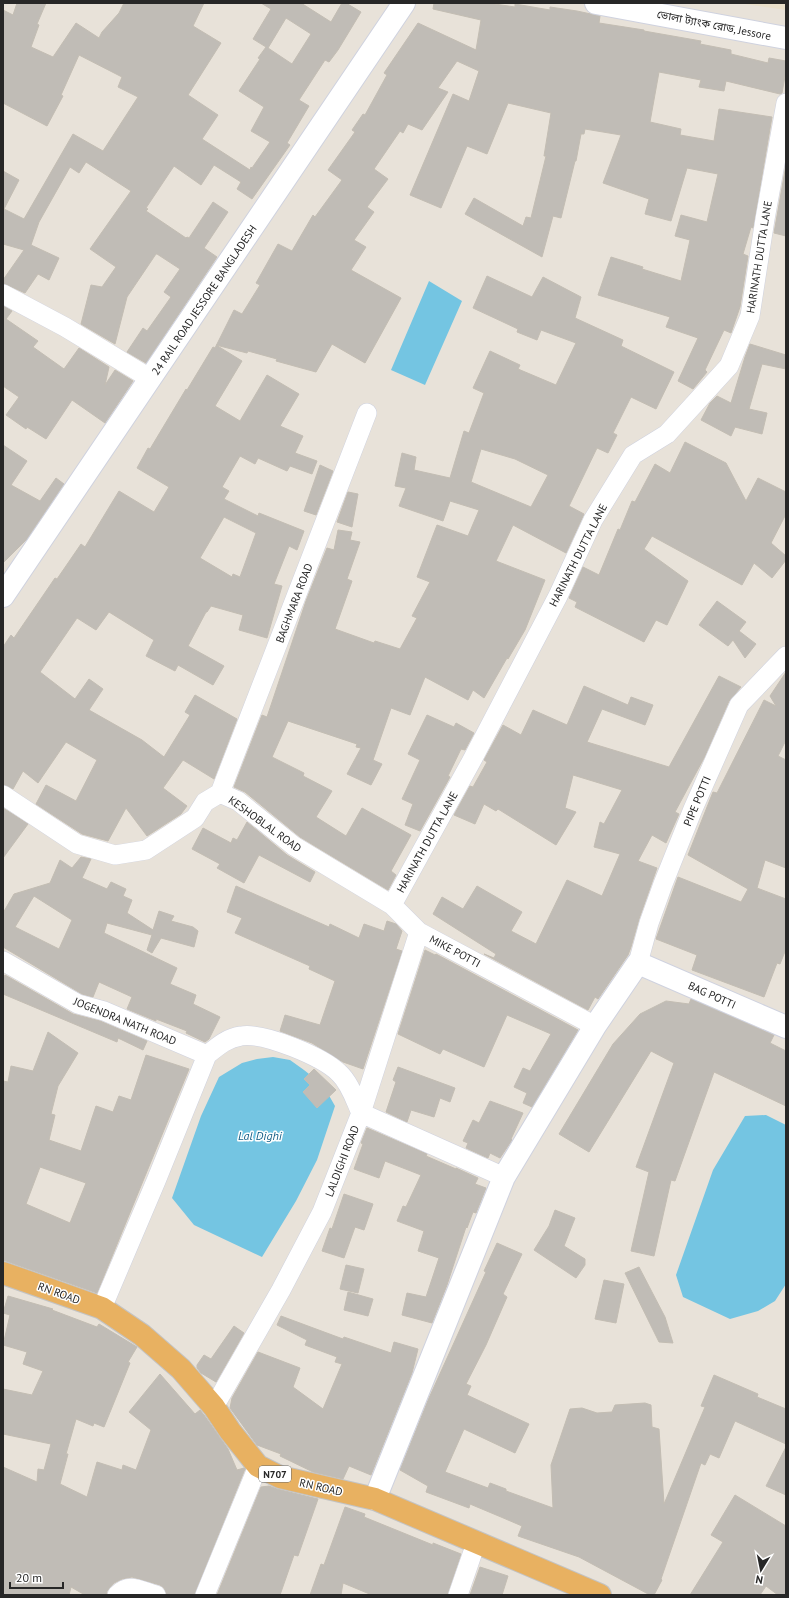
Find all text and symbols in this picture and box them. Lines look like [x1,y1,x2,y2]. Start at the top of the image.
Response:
street label: ভোলা ট্যাংক রোড, Jessore [656,7,773,43]
street label: HARINATH DUTTA LANE [743,200,775,314]
street label: 24 RAIL ROAD JESSORE BANGLADESH [148,222,260,378]
street label: HARINATH DUTTA LANE [546,501,610,609]
street label: BAGHMARA ROAD [272,561,316,645]
street label: PIPE POTTI [680,774,714,828]
street label: HARINATH DUTTA LANE [393,789,461,895]
street label: KESHOBLAL ROAD [226,793,304,855]
street label: MIKE POTTI [427,932,483,970]
street label: BAG POTTI [686,978,738,1012]
street label: JOGENDRA NATH ROAD [71,994,178,1048]
street label: LALDIGHI ROAD [322,1123,362,1199]
water label: Lal Dighi [238,1128,283,1143]
street label: RN ROAD [36,1279,82,1307]
road number: N707 [259,1466,291,1482]
street label: RN ROAD [298,1475,344,1499]
north arrow [741,1550,781,1590]
scale bar [10,1564,63,1590]
text: 20 m [16,1570,42,1585]
text: N [754,1572,764,1587]

